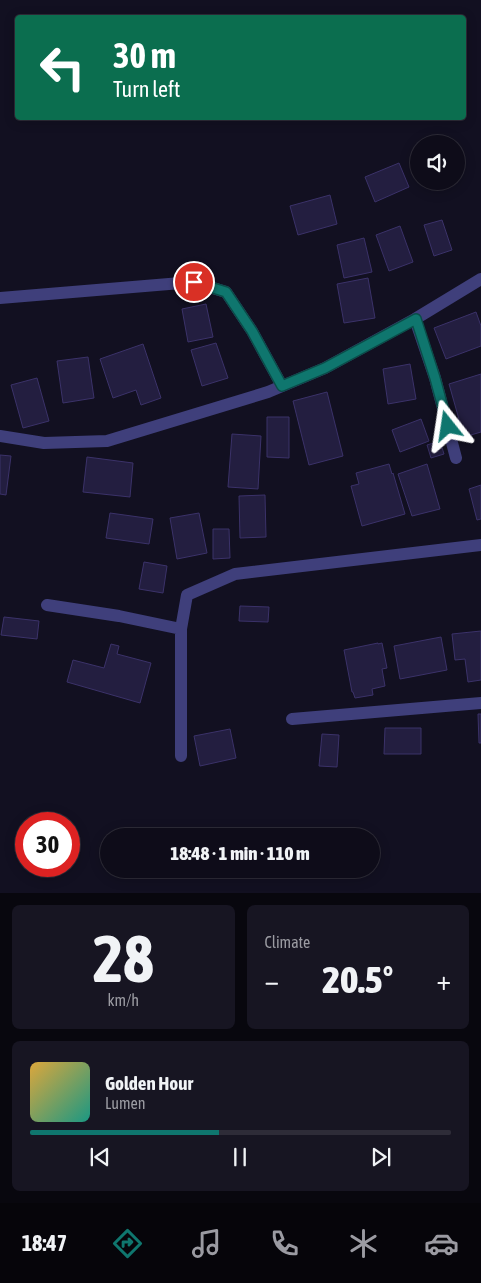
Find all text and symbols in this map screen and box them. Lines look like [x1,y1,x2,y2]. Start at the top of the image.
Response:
icon: left [30,35,95,100]
text: 30 m [113,35,176,75]
text: Turn left [113,76,180,102]
map controls [410,135,465,190]
button: sound [410,135,465,190]
pin [173,261,215,303]
icon: arrive [180,268,208,296]
position arrow [421,399,473,451]
speed limit sign: 30 [15,812,80,877]
text: 18:48 · 1 min · 110 m [170,842,310,864]
text: 28 [93,921,154,996]
text: Climate [265,933,310,951]
text: 20.5° [322,958,393,1001]
text: − [265,964,279,996]
text: + [436,964,451,996]
text: km/h [107,991,139,1009]
text: Golden Hour [105,1072,193,1094]
text: Lumen [105,1094,145,1112]
icon: previous [86,1143,114,1171]
icon: pause [226,1143,254,1171]
icon: next [367,1143,395,1171]
icon: directions [110,1226,145,1261]
icon: music [189,1226,224,1261]
icon: phone [267,1226,302,1261]
icon: climate [346,1226,381,1261]
icon: car [424,1226,459,1261]
text: 18:47 [22,1230,67,1256]

